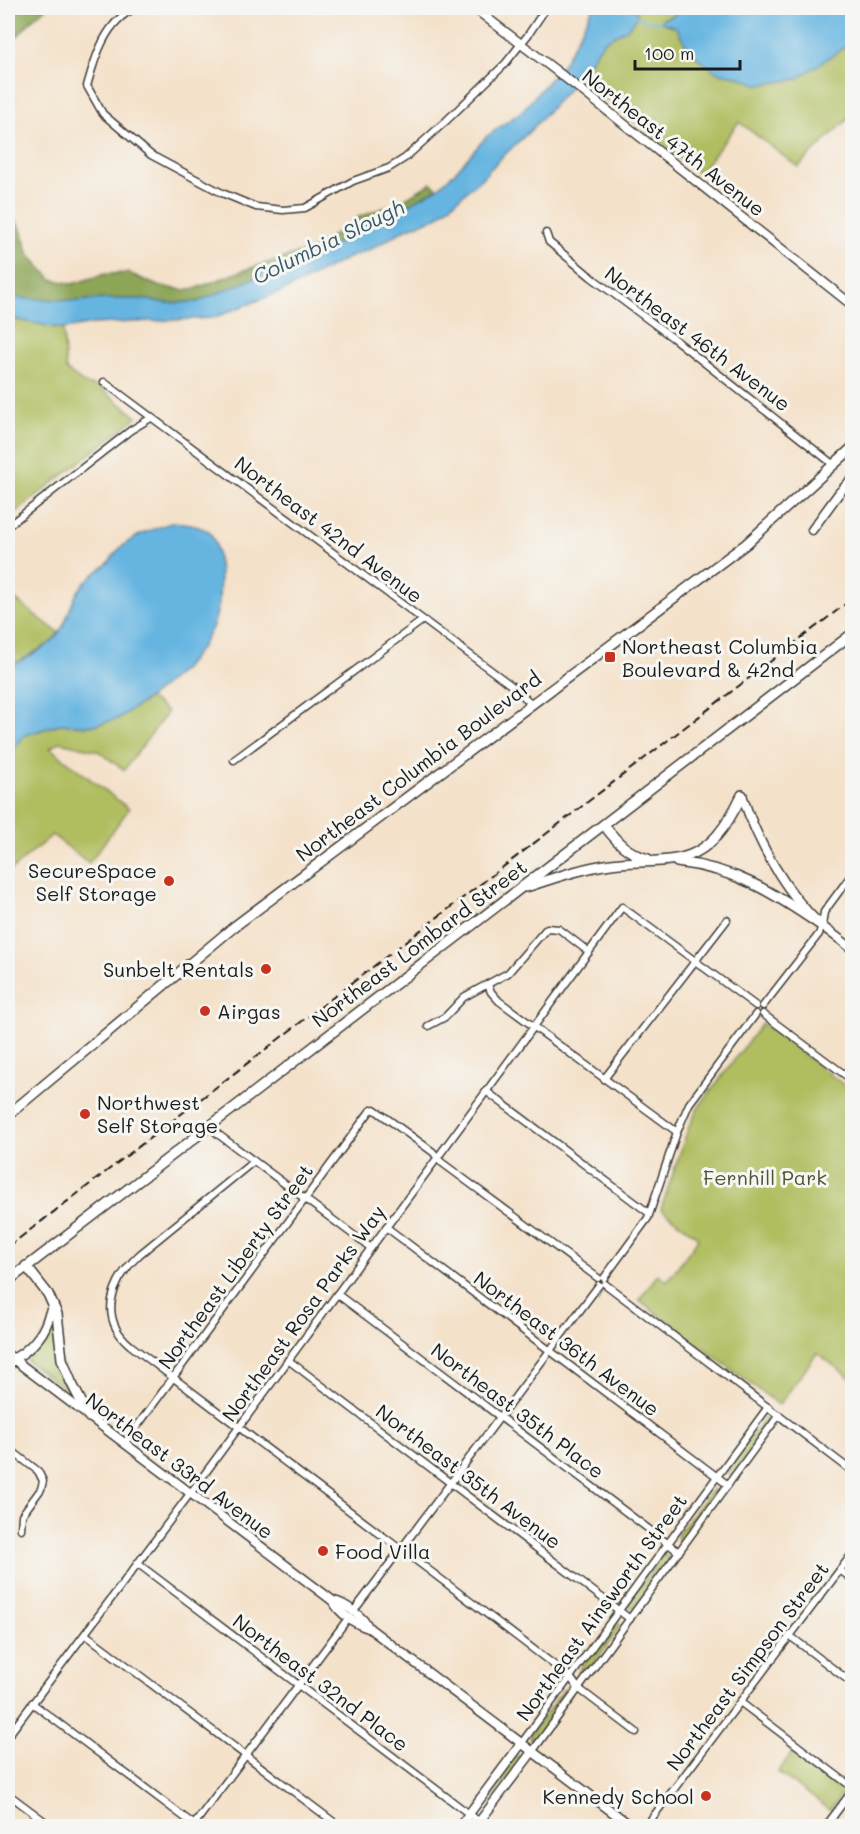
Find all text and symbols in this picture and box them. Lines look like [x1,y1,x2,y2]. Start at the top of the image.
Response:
scale bar [635,33,740,71]
text: 100 m [644,41,694,65]
street label: Northeast 47th Avenue [577,62,771,222]
water label: Columbia Slough [248,193,408,289]
street label: Northeast 46th Avenue [600,260,796,416]
street label: Northeast 42nd Avenue [230,450,428,608]
place label: Northeast Columbia Boulevard & 42nd [622,633,818,682]
marker: Northeast Columbia Boulevard & 42nd [603,650,617,664]
street label: Northeast Columbia Boulevard [290,665,546,867]
street label: Northeast Lombard Street [306,854,532,1032]
place label: SecureSpace Self Storage [28,857,157,906]
marker: SecureSpace Self Storage [162,874,176,888]
place label: Sunbelt Rentals [103,956,254,982]
marker: Sunbelt Rentals [259,962,273,976]
place label: Airgas [217,998,281,1024]
marker: Airgas [198,1004,212,1018]
place label: Northwest Self Storage [97,1089,218,1138]
marker: Northwest Self Storage [78,1107,92,1121]
street label: Northeast Liberty Street [152,1158,318,1374]
park label: Fernhill Park [703,1164,827,1190]
street label: Northeast Rosa Parks Way [216,1200,390,1426]
street label: Northeast 36th Avenue [469,1265,665,1421]
street label: Northeast 35th Place [426,1336,610,1484]
street label: Northeast 33rd Avenue [81,1386,279,1544]
street label: Northeast 35th Avenue [371,1398,567,1554]
street label: Northeast Ainsworth Street [510,1488,692,1726]
place label: Food Villa [335,1538,430,1564]
marker: Food Villa [316,1544,330,1558]
street label: Northeast Simpson Street [660,1556,834,1776]
street label: Northeast 32nd Place [228,1607,414,1757]
place label: Kennedy School [542,1783,694,1809]
marker: Kennedy School [699,1789,713,1803]

